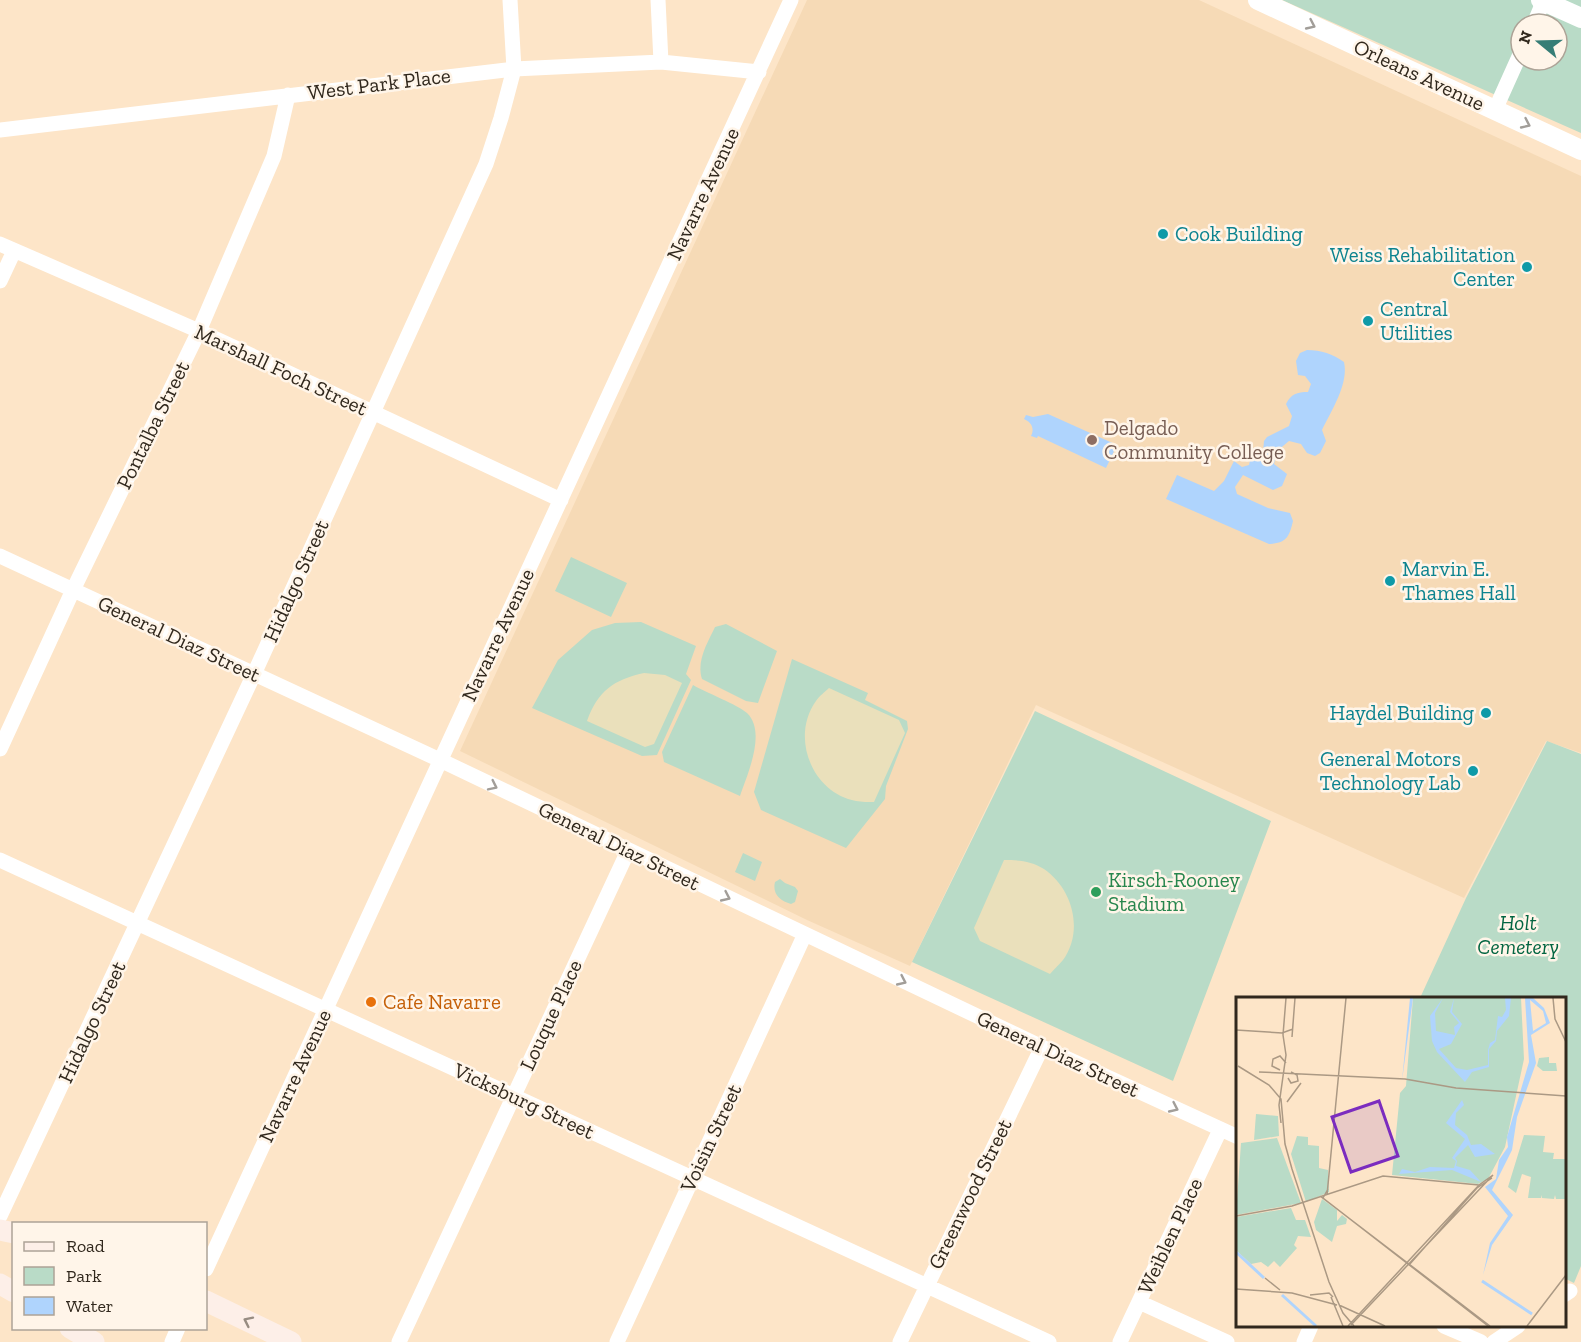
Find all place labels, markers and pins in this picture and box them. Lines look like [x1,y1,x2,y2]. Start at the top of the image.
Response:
place label: Cook Building [1175,221,1303,246]
marker: Cook Building [1156,227,1170,241]
place label: Weiss Rehabilitation Center [1330,242,1515,291]
marker: Weiss Rehabilitation Center [1520,260,1534,274]
place label: Central Utilities [1380,296,1453,345]
marker: Central Utilities [1361,314,1375,328]
place label: Delgado Community College [1104,415,1284,464]
marker: Delgado Community College [1085,433,1099,447]
place label: Marvin E. Thames Hall [1402,556,1516,605]
marker: Marvin E. Thames Hall [1383,574,1397,588]
place label: Haydel Building [1330,700,1474,725]
marker: Haydel Building [1479,706,1493,720]
place label: General Motors Technology Lab [1320,746,1461,795]
marker: General Motors Technology Lab [1466,764,1480,778]
place label: Kirsch-Rooney Stadium [1108,867,1240,916]
marker: Kirsch-Rooney Stadium [1089,885,1103,899]
place label: Cafe Navarre [383,989,501,1014]
marker: Cafe Navarre [364,995,378,1009]

